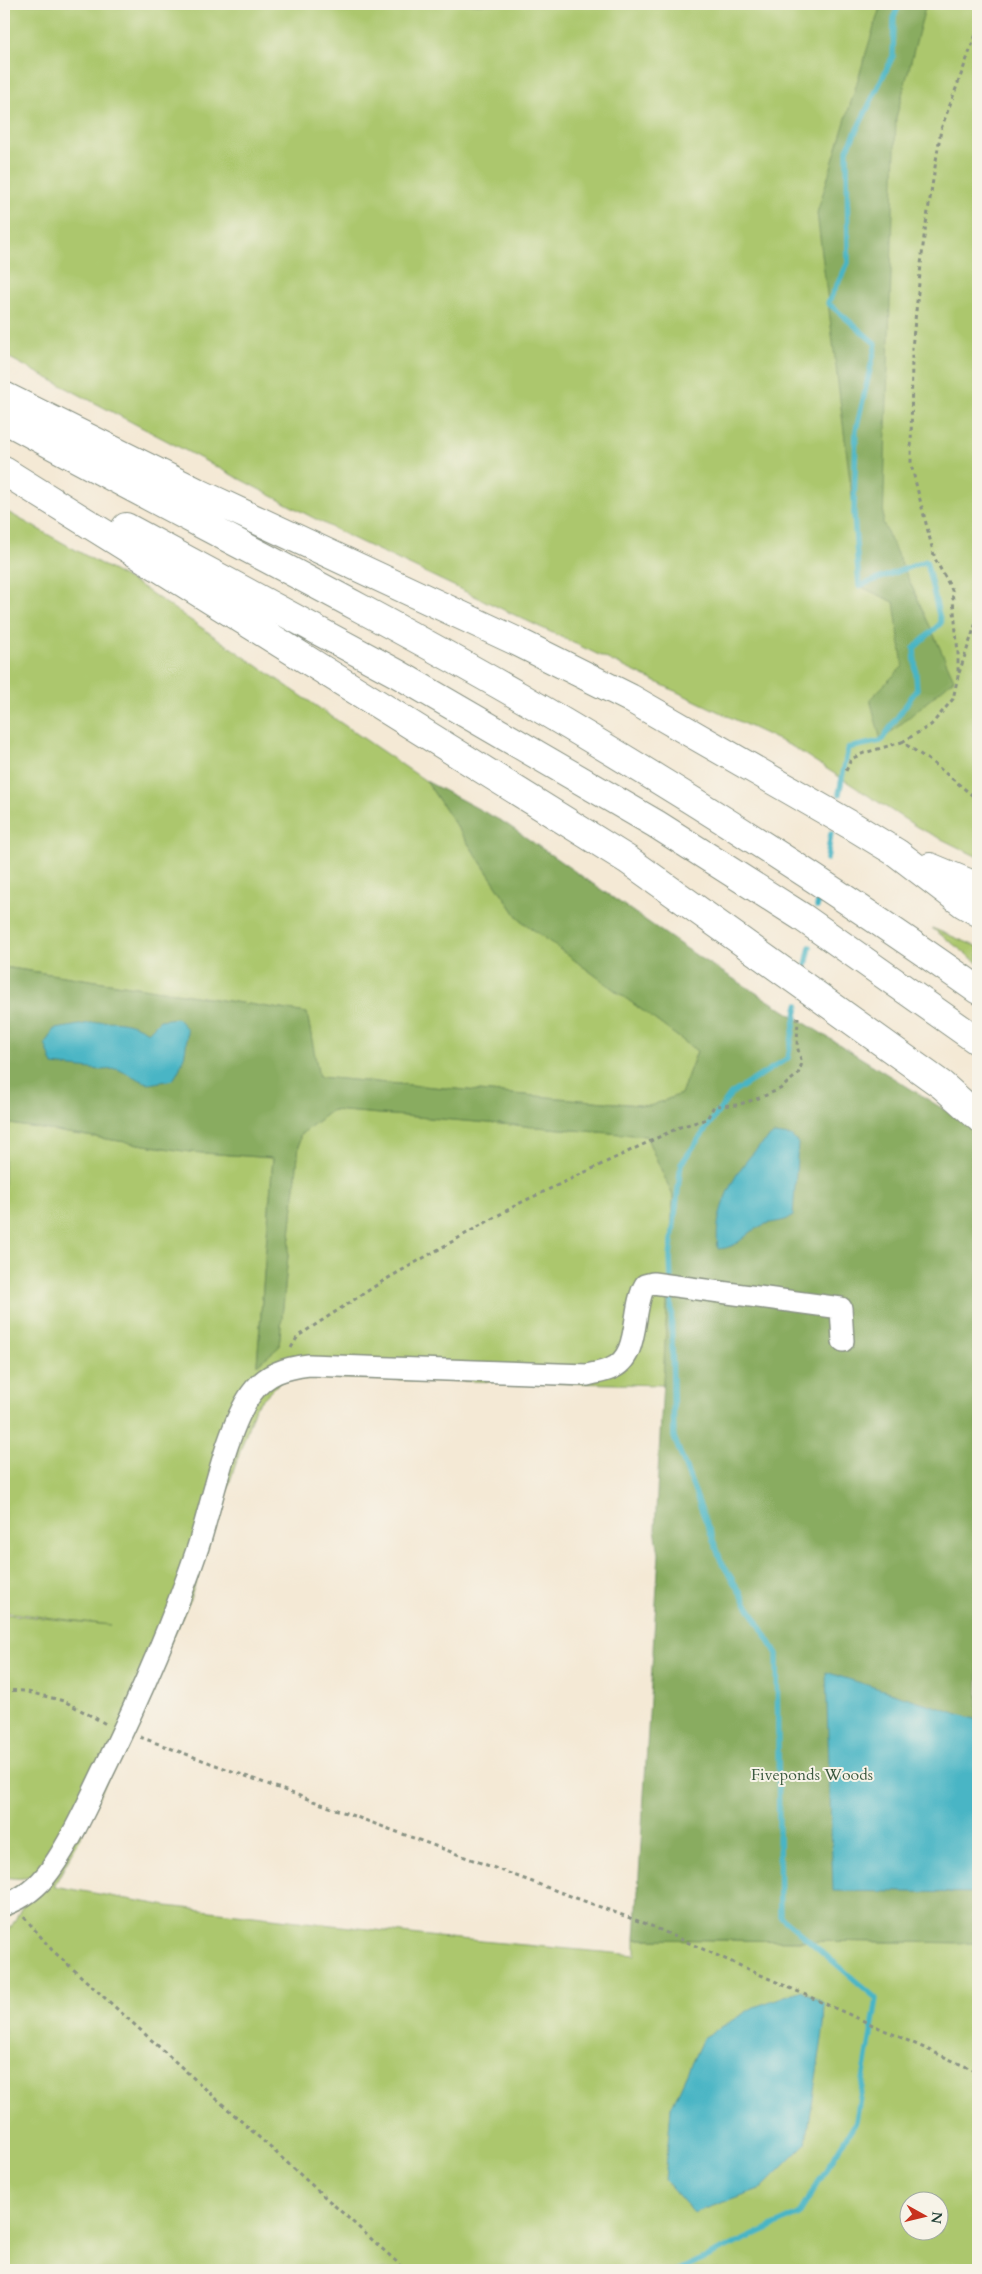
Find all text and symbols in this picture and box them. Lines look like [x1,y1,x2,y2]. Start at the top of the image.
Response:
park label: Fiveponds Woods [751,1764,873,1786]
north arrow [900,2192,950,2242]
text: N [926,2210,947,2225]

